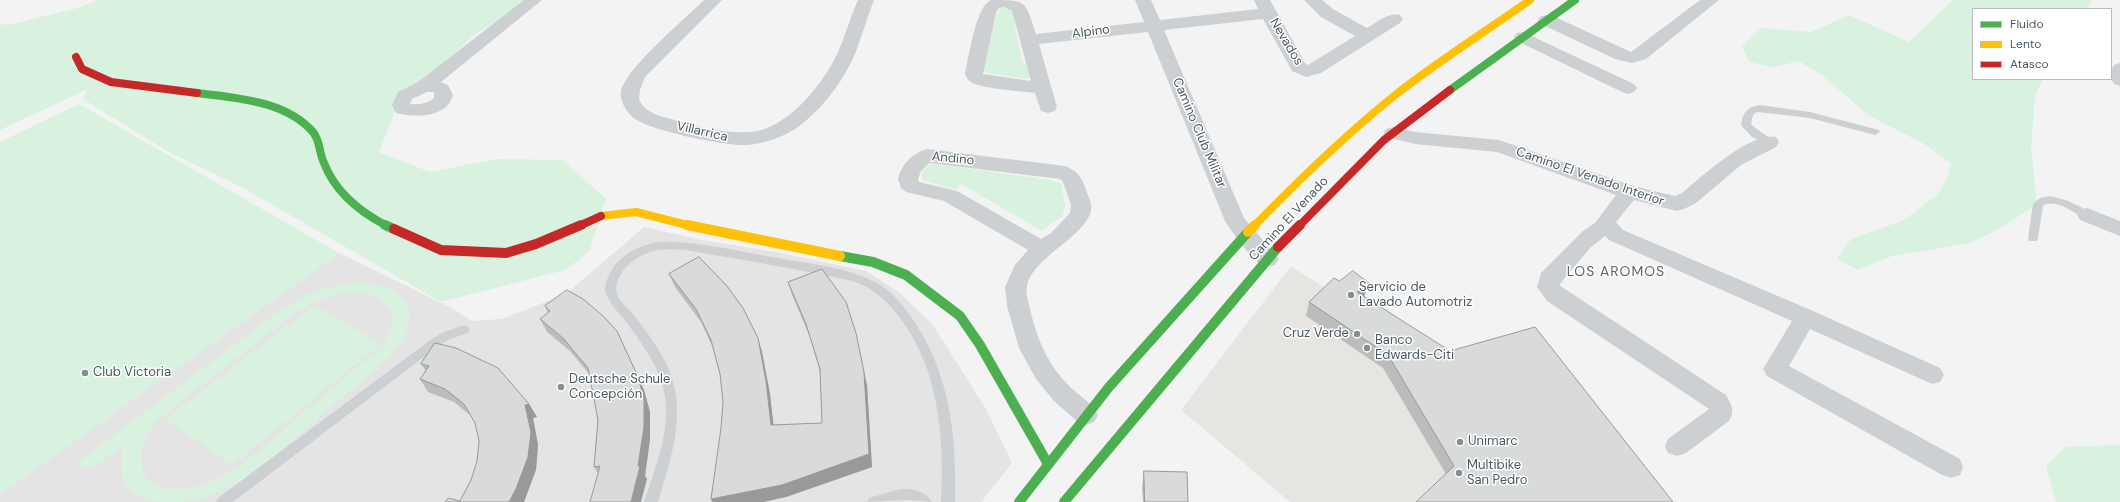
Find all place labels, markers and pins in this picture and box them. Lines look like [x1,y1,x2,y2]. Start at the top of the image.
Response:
place label: Servicio de Lavado Automotriz [1359,280,1472,311]
marker: Servicio de Lavado Automotriz [1346,290,1356,300]
place label: Cruz Verde [1283,326,1349,342]
marker: Cruz Verde [1352,329,1362,339]
place label: Banco Edwards-Citi [1375,333,1454,364]
marker: Banco Edwards-Citi [1362,343,1372,353]
place label: Club Victoria [93,365,171,381]
marker: Club Victoria [80,368,90,378]
place label: Deutsche Schule Concepción [569,372,670,403]
marker: Deutsche Schule Concepción [556,382,566,392]
place label: Unimarc [1468,434,1518,450]
marker: Unimarc [1455,437,1465,447]
place label: Multibike San Pedro [1467,458,1528,489]
marker: Multibike San Pedro [1454,468,1464,478]

